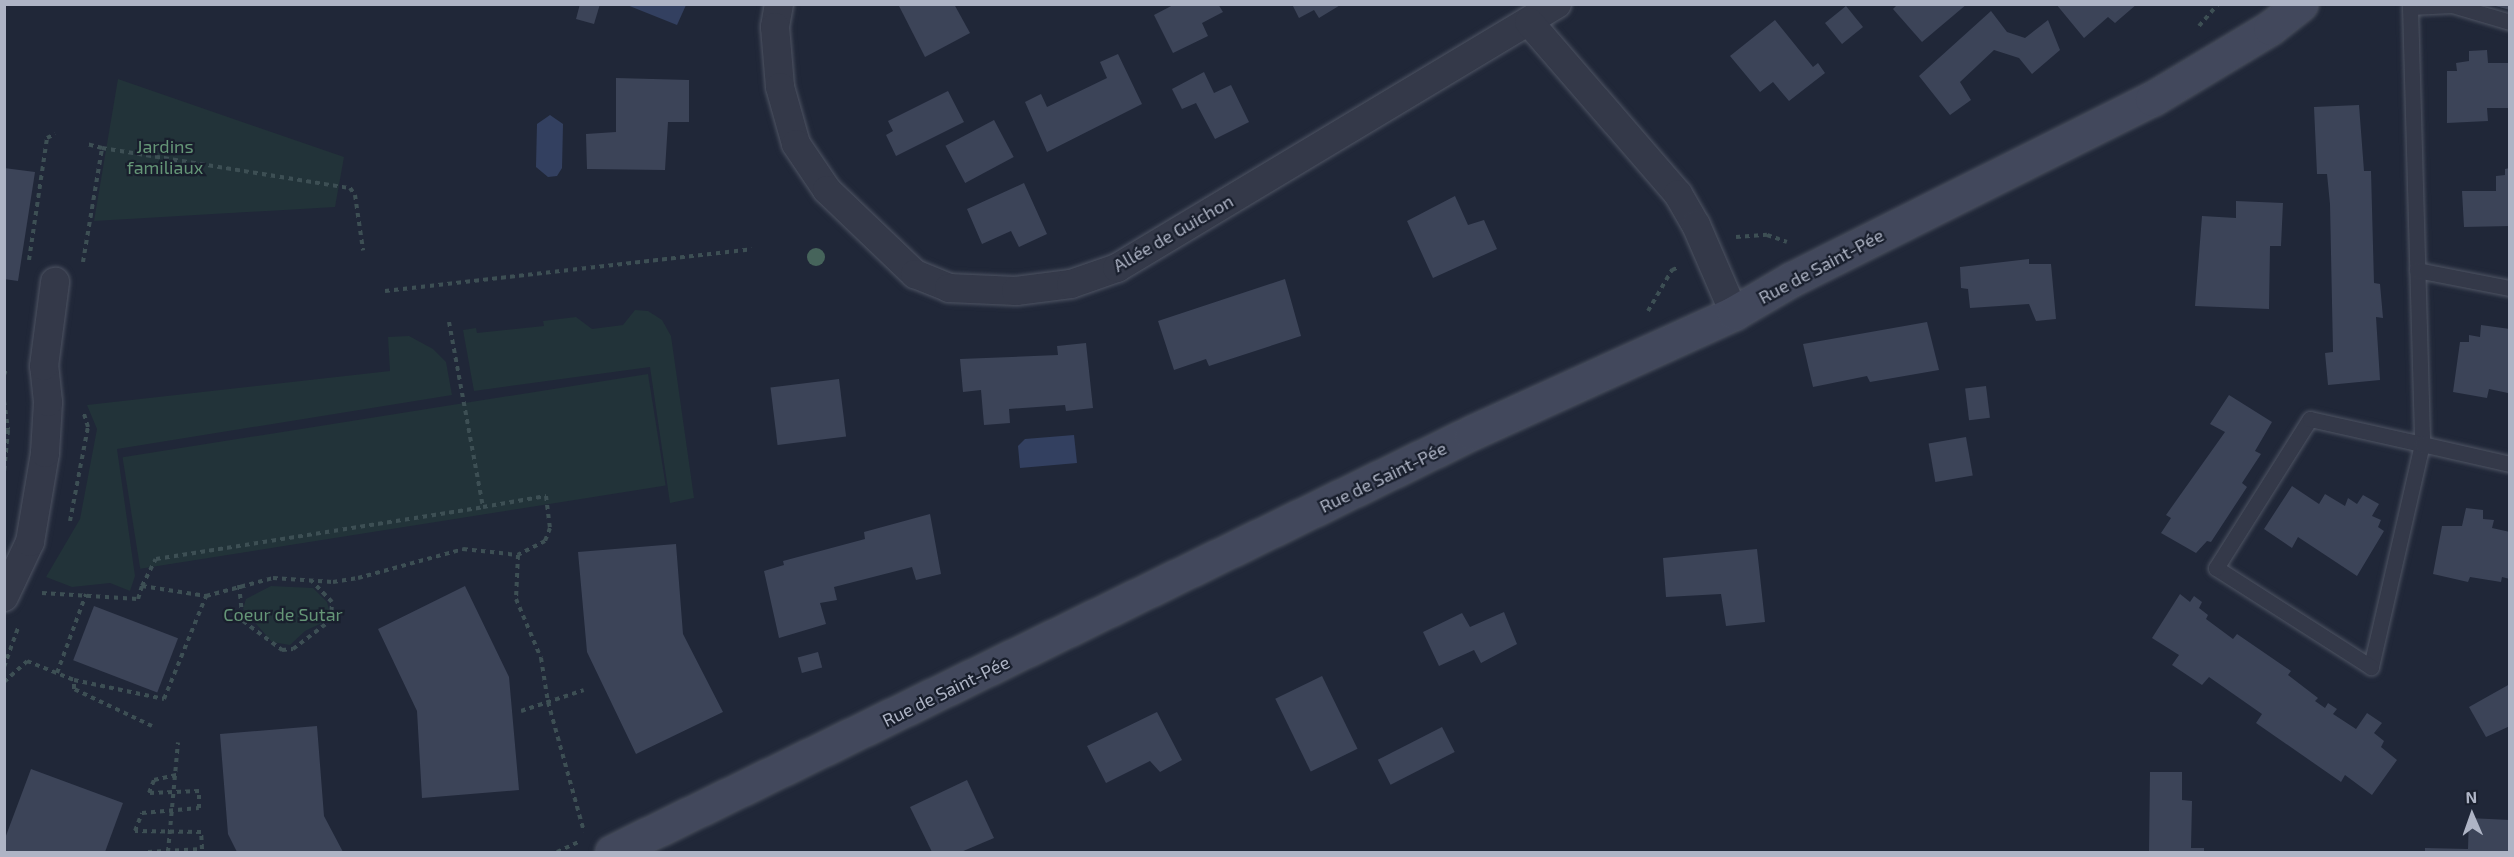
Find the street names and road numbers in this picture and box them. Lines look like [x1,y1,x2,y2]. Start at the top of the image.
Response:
street label: Allée de Guichon [1109,190,1237,276]
street label: Rue de Saint-Pée [1755,224,1887,308]
street label: Rue de Saint-Pée [1316,437,1450,517]
street label: Rue de Saint-Pée [879,651,1013,731]

